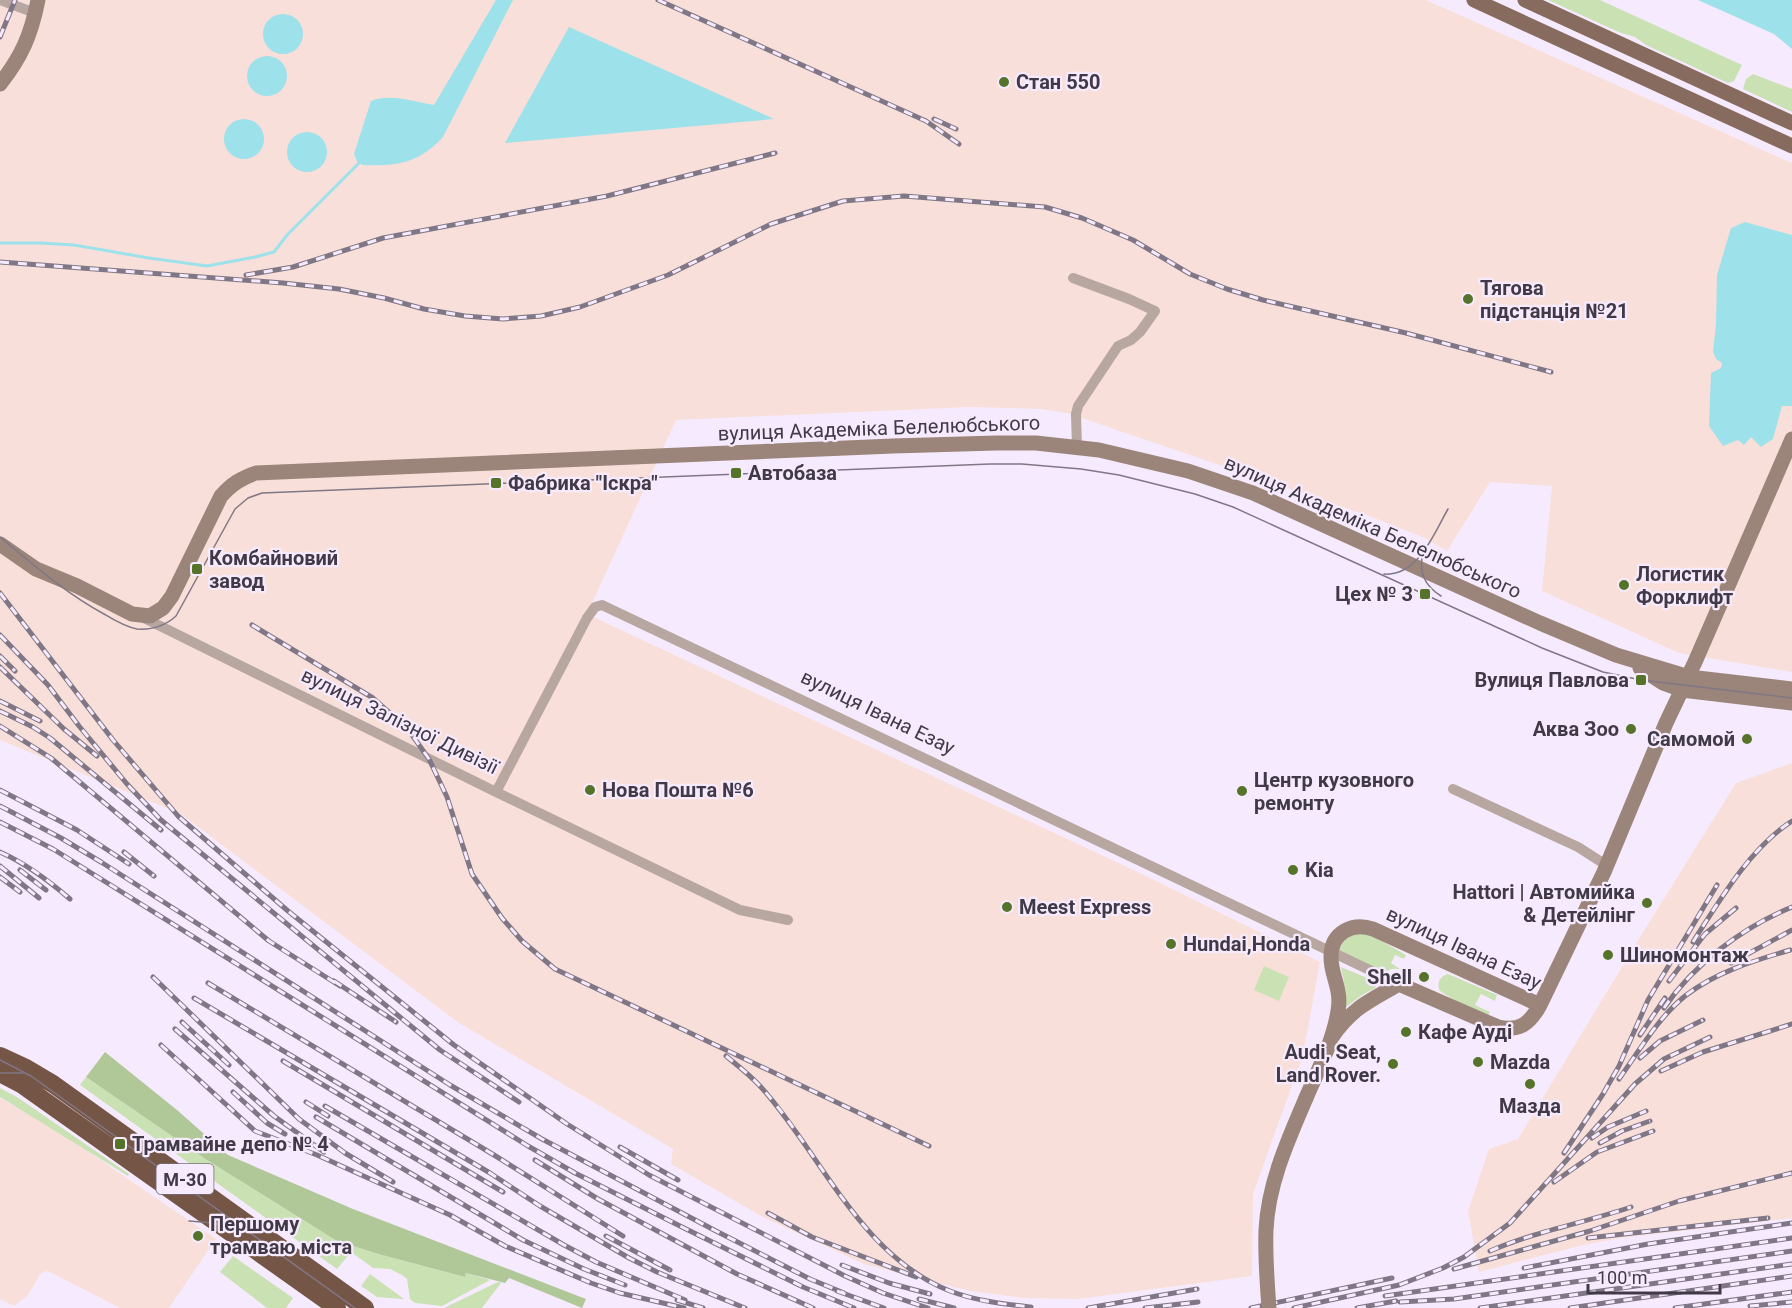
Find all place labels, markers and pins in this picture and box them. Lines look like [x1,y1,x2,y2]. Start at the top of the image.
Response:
place label: Стан 550 [1016,70,1101,94]
marker: Стан 550 [997,75,1011,89]
place label: Тягова пiдстанцiя №21 [1480,276,1629,323]
marker: Тягова пiдстанцiя №21 [1461,292,1475,306]
place label: Автобаза [748,461,837,485]
marker: Автобаза [729,466,743,480]
place label: Фабрика "Іскра" [508,471,658,495]
marker: Фабрика "Іскра" [489,476,503,490]
place label: Комбайновий завод [209,546,338,593]
marker: Комбайновий завод [190,562,204,576]
place label: Логистик Форклифт [1636,562,1733,609]
marker: Логистик Форклифт [1617,578,1631,592]
place label: Цех № 3 [1335,582,1413,606]
marker: Цех № 3 [1418,587,1432,601]
place label: Вулиця Павлова [1475,668,1629,692]
marker: Вулиця Павлова [1634,673,1648,687]
place label: Аква Зоо [1533,717,1619,741]
marker: Аква Зоо [1624,722,1638,736]
place label: Самомой [1647,727,1735,751]
marker: Самомой [1740,732,1754,746]
place label: Центр кузовного ремонту [1254,768,1414,815]
place label: Нова Пошта №6 [602,778,754,802]
marker: Нова Пошта №6 [583,783,597,797]
marker: Центр кузовного ремонту [1235,784,1249,798]
place label: Kia [1305,858,1334,882]
marker: Kia [1286,863,1300,877]
place label: Hattori | Автомийка & Детейлінг [1452,880,1636,927]
place label: Meest Express [1019,895,1151,919]
marker: Hattori | Автомийка & Детейлінг [1640,896,1654,910]
marker: Meest Express [1000,900,1014,914]
place label: Hundai,Honda [1183,932,1311,956]
marker: Hundai,Honda [1164,937,1178,951]
place label: Шиномонтаж [1620,943,1749,967]
marker: Шиномонтаж [1601,948,1615,962]
place label: Shell [1367,965,1412,989]
marker: Shell [1417,970,1431,984]
place label: Кафе Ауді [1418,1020,1512,1044]
marker: Кафе Ауді [1399,1025,1413,1039]
place label: Audi, Seat, Land Rover. [1276,1040,1381,1087]
place label: Mazda [1490,1050,1550,1074]
marker: Mazda [1471,1055,1485,1069]
marker: Audi, Seat, Land Rover. [1386,1057,1400,1071]
marker: Мазда [1523,1077,1537,1091]
place label: Мазда [1499,1094,1561,1118]
place label: Трамвайне депо № 4 [132,1132,329,1156]
marker: Трамвайне депо № 4 [113,1137,127,1151]
place label: Першому трамваю міста [210,1212,352,1259]
marker: Першому трамваю міста [191,1229,205,1243]

